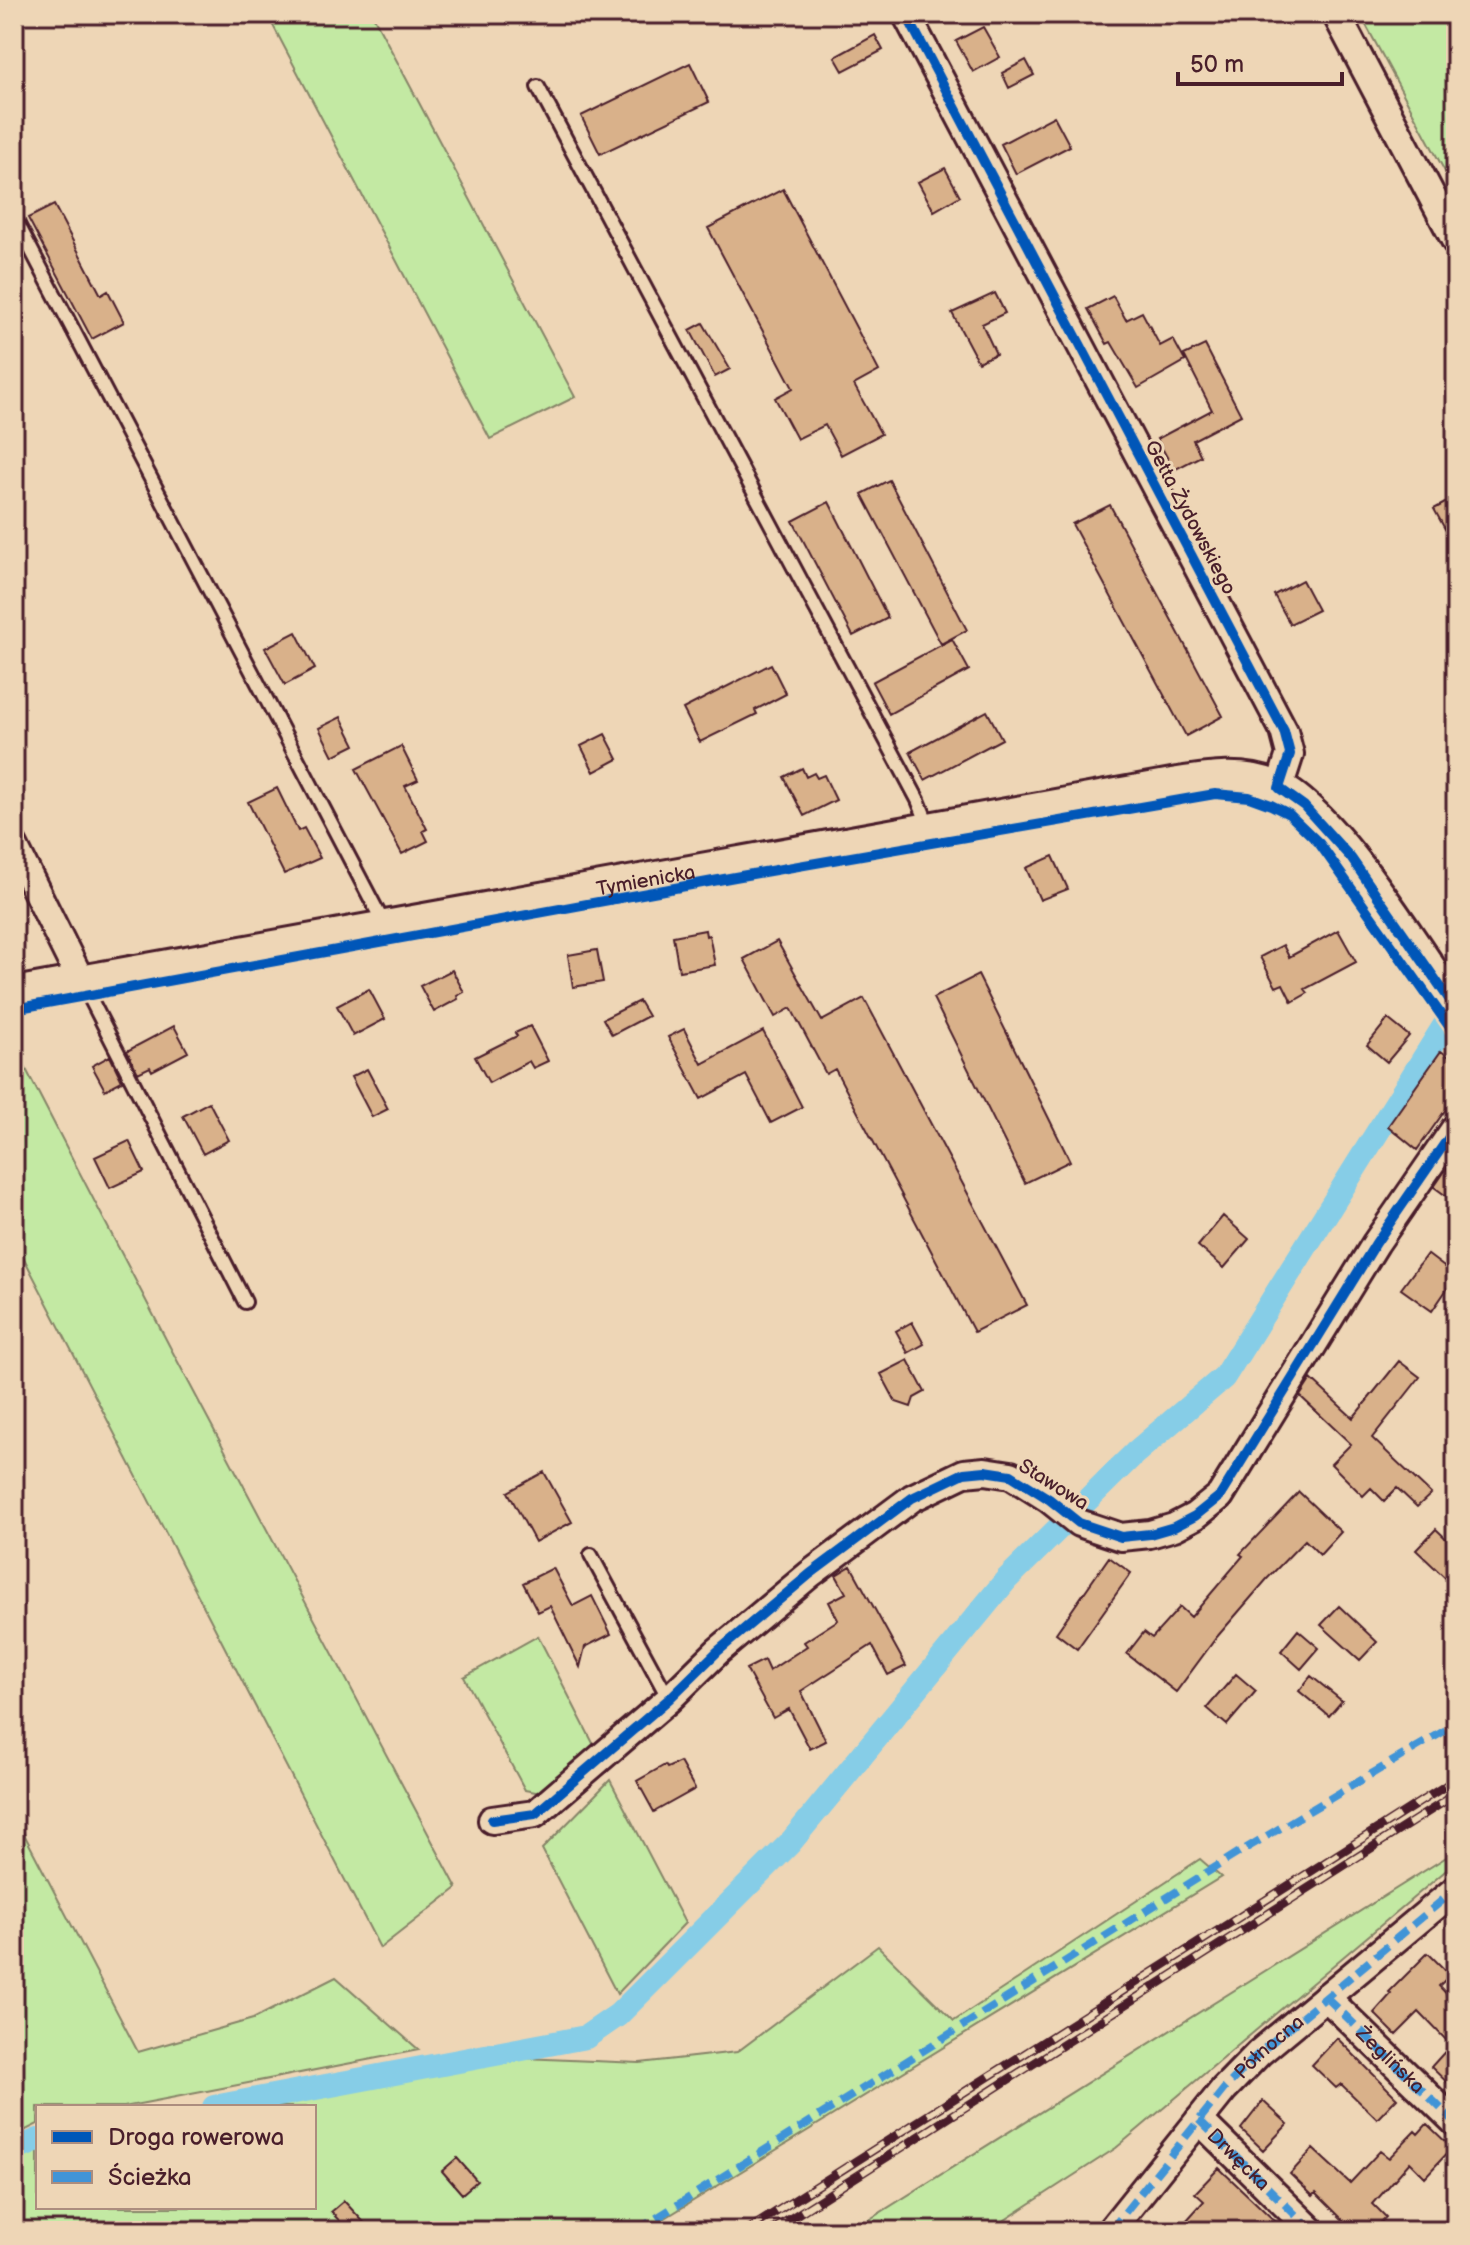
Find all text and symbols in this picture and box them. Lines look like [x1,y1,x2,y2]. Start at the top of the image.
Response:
scale bar [1178,36,1342,86]
text: 50 m [1190,50,1244,79]
street label: Getta Żydowskiego [1139,436,1242,599]
street label: Tymienicka [595,860,697,902]
street label: Stawowa [1014,1454,1093,1516]
street label: Północna [1230,2010,1309,2084]
street label: Żeglińska [1350,2020,1429,2099]
legend [36,2105,316,2209]
text: Droga rowerowa [108,2123,284,2152]
street label: Drwęcka [1202,2124,1275,2196]
text: Ścieżka [108,2162,192,2192]

